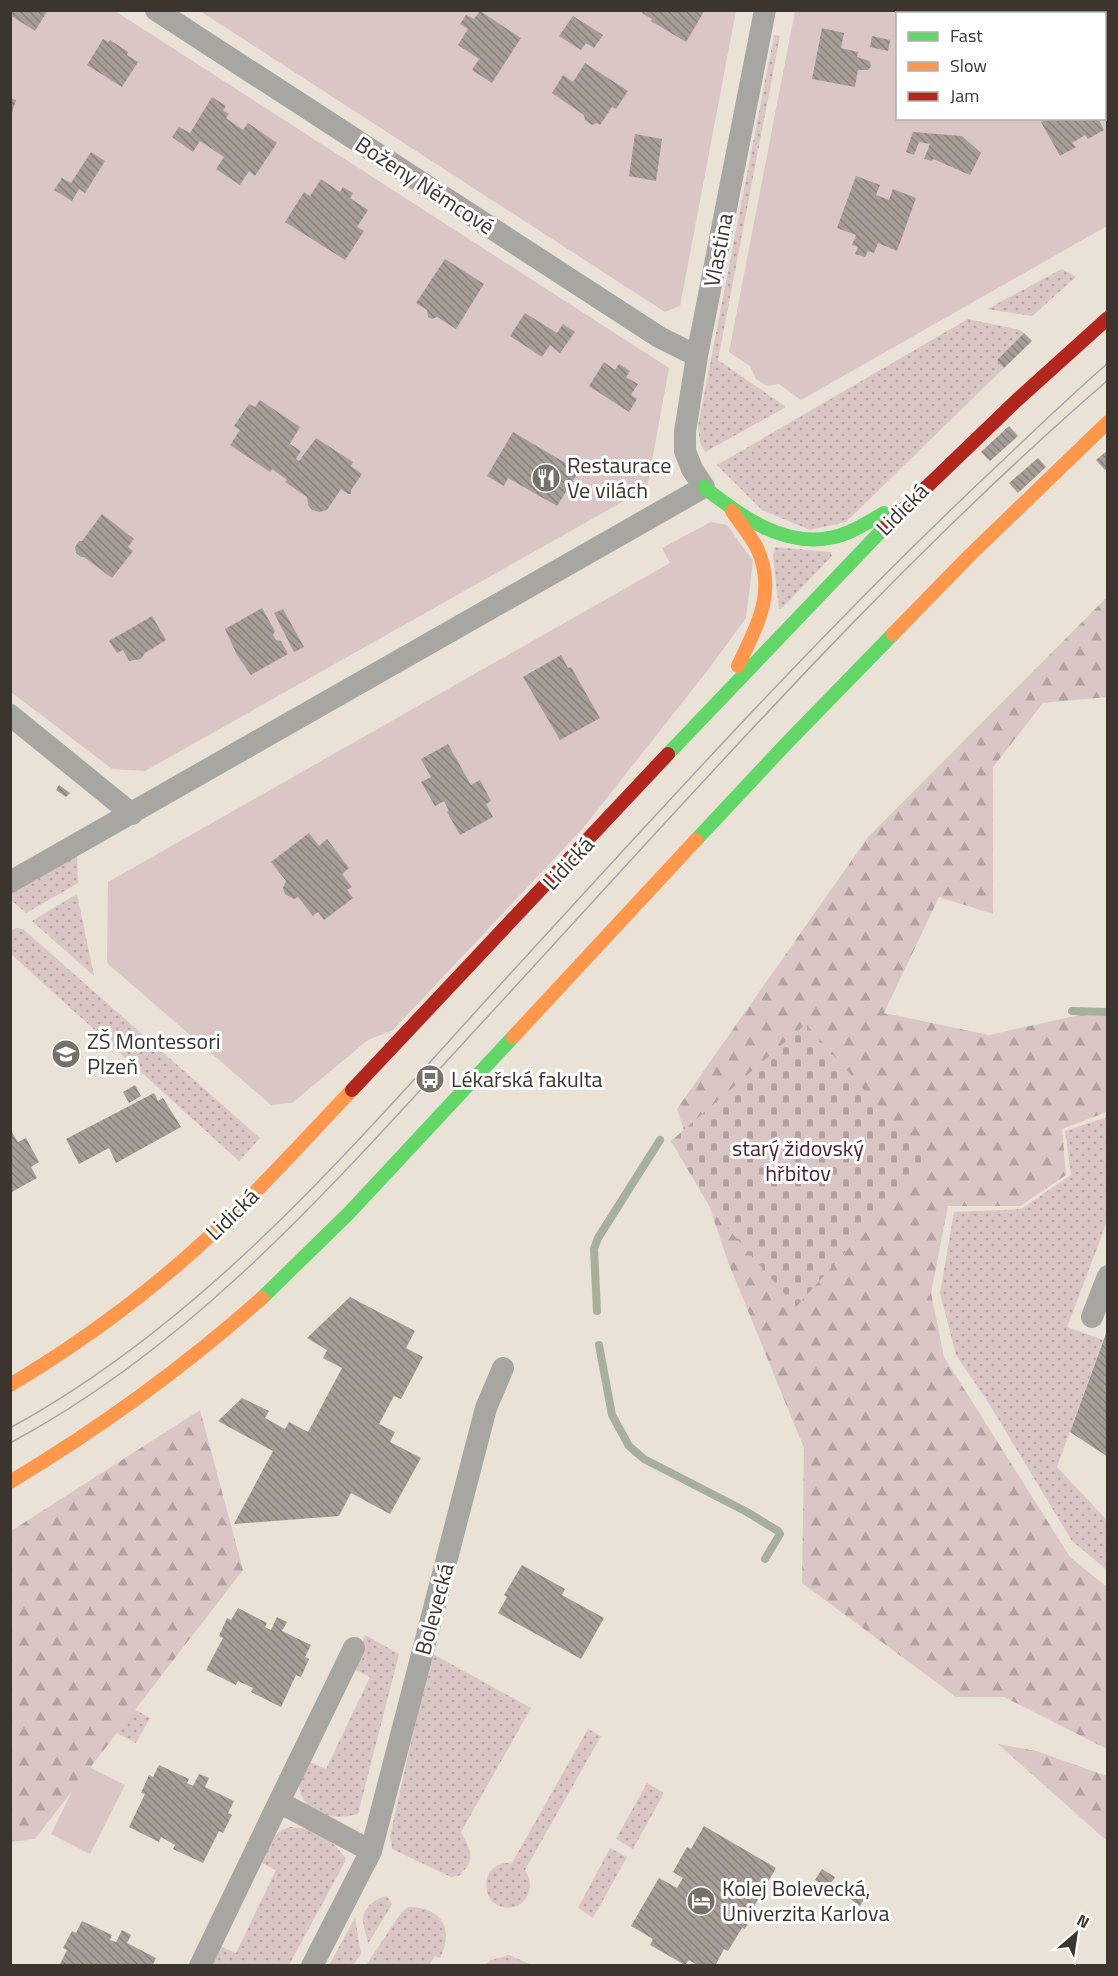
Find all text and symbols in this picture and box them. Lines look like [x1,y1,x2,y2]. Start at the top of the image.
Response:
legend [896,12,1106,120]
text: Fast [950,22,983,49]
text: Slow [950,52,987,79]
text: Jam [950,82,979,109]
street label: Boženy Němcové [349,127,501,243]
street label: Vlastina [694,210,742,290]
place label: Restaurace Ve vilách [567,448,671,507]
restaurant icon: Restaurace Ve vilách [530,462,562,494]
street label: Lidická [868,475,936,543]
street label: Lidická [534,828,602,898]
place label: ZŠ Montessori Plzeň [87,1024,221,1083]
school or university icon: ZŠ Montessori Plzeň [50,1038,82,1070]
place label: Lékařská fakulta [451,1062,603,1096]
bus stop icon: Lékařská fakulta [414,1063,446,1095]
park label: starý židovský hřbitov [732,1131,864,1190]
street label: Lidická [198,1180,266,1248]
street label: Bolevecká [405,1559,463,1659]
place label: Kolej Bolevecká, Univerzita Karlova [722,1871,889,1930]
hotel icon: Kolej Bolevecká, Univerzita Karlova [685,1885,717,1917]
north arrow [1046,1904,1106,1964]
text: N [1073,1908,1094,1934]

